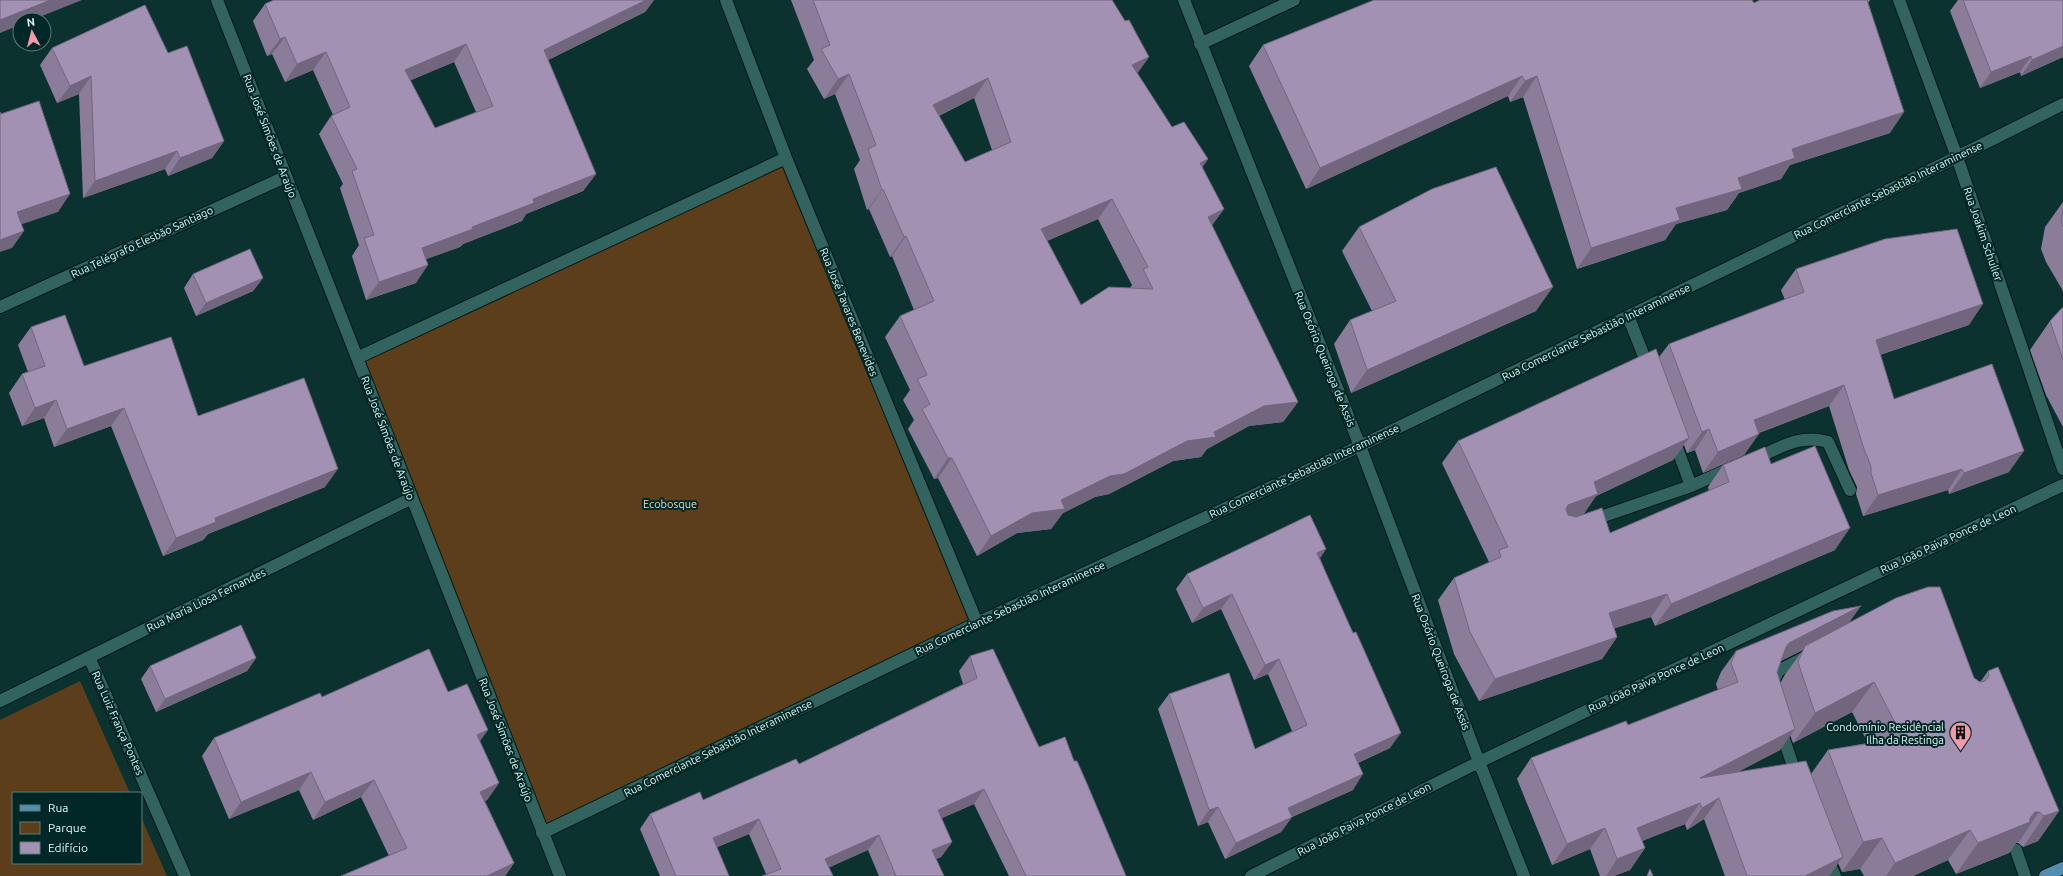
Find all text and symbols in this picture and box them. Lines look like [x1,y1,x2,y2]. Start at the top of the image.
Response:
north arrow [12,12,52,52]
text: N [26,16,36,29]
street label: Rua José Simões de Araújo [241,72,299,200]
street label: Rua Comerciante Sebastião Interaminense [1792,139,1984,241]
street label: Rua Joakim Schuller [1961,185,2005,283]
street label: Rua Telégrafo Elesbão Santiago [69,204,215,280]
street label: Rua José Tavares Benevides [818,246,880,378]
street label: Rua Comerciante Sebastião Interaminense [1500,281,1692,383]
street label: Rua Osório Queiroga de Assis [1292,290,1358,429]
street label: Rua José Simões de Araújo [359,374,417,502]
street label: Rua Comerciante Sebastião Interaminense [1207,422,1401,520]
park label: Ecobosque [643,498,697,510]
street label: Rua João Paiva Ponce de Leon [1878,502,2018,576]
street label: Rua Comerciante Sebastião Interaminense [913,559,1107,657]
street label: Rua Maria Liosa Fernandes [145,566,268,634]
street label: Rua Osório Queiroga de Assis [1409,592,1473,732]
street label: Rua João Paiva Ponce de Leon [1586,641,1726,715]
street label: Rua Luiz França Pontes [90,669,146,777]
street label: Rua José Simões de Araújo [477,676,535,804]
street label: Rua Comerciante Sebastião Interaminense [622,697,814,799]
building icon: Condomínio Residêncial Ilha da Restinga [1947,720,1973,753]
place label: Condomínio Residêncial Ilha da Restinga [1826,721,1944,746]
street label: Rua João Paiva Ponce de Leon [1295,780,1433,858]
legend [12,792,142,864]
text: Rua [48,801,69,814]
text: Parque [48,821,86,834]
text: Edifício [48,841,88,854]

